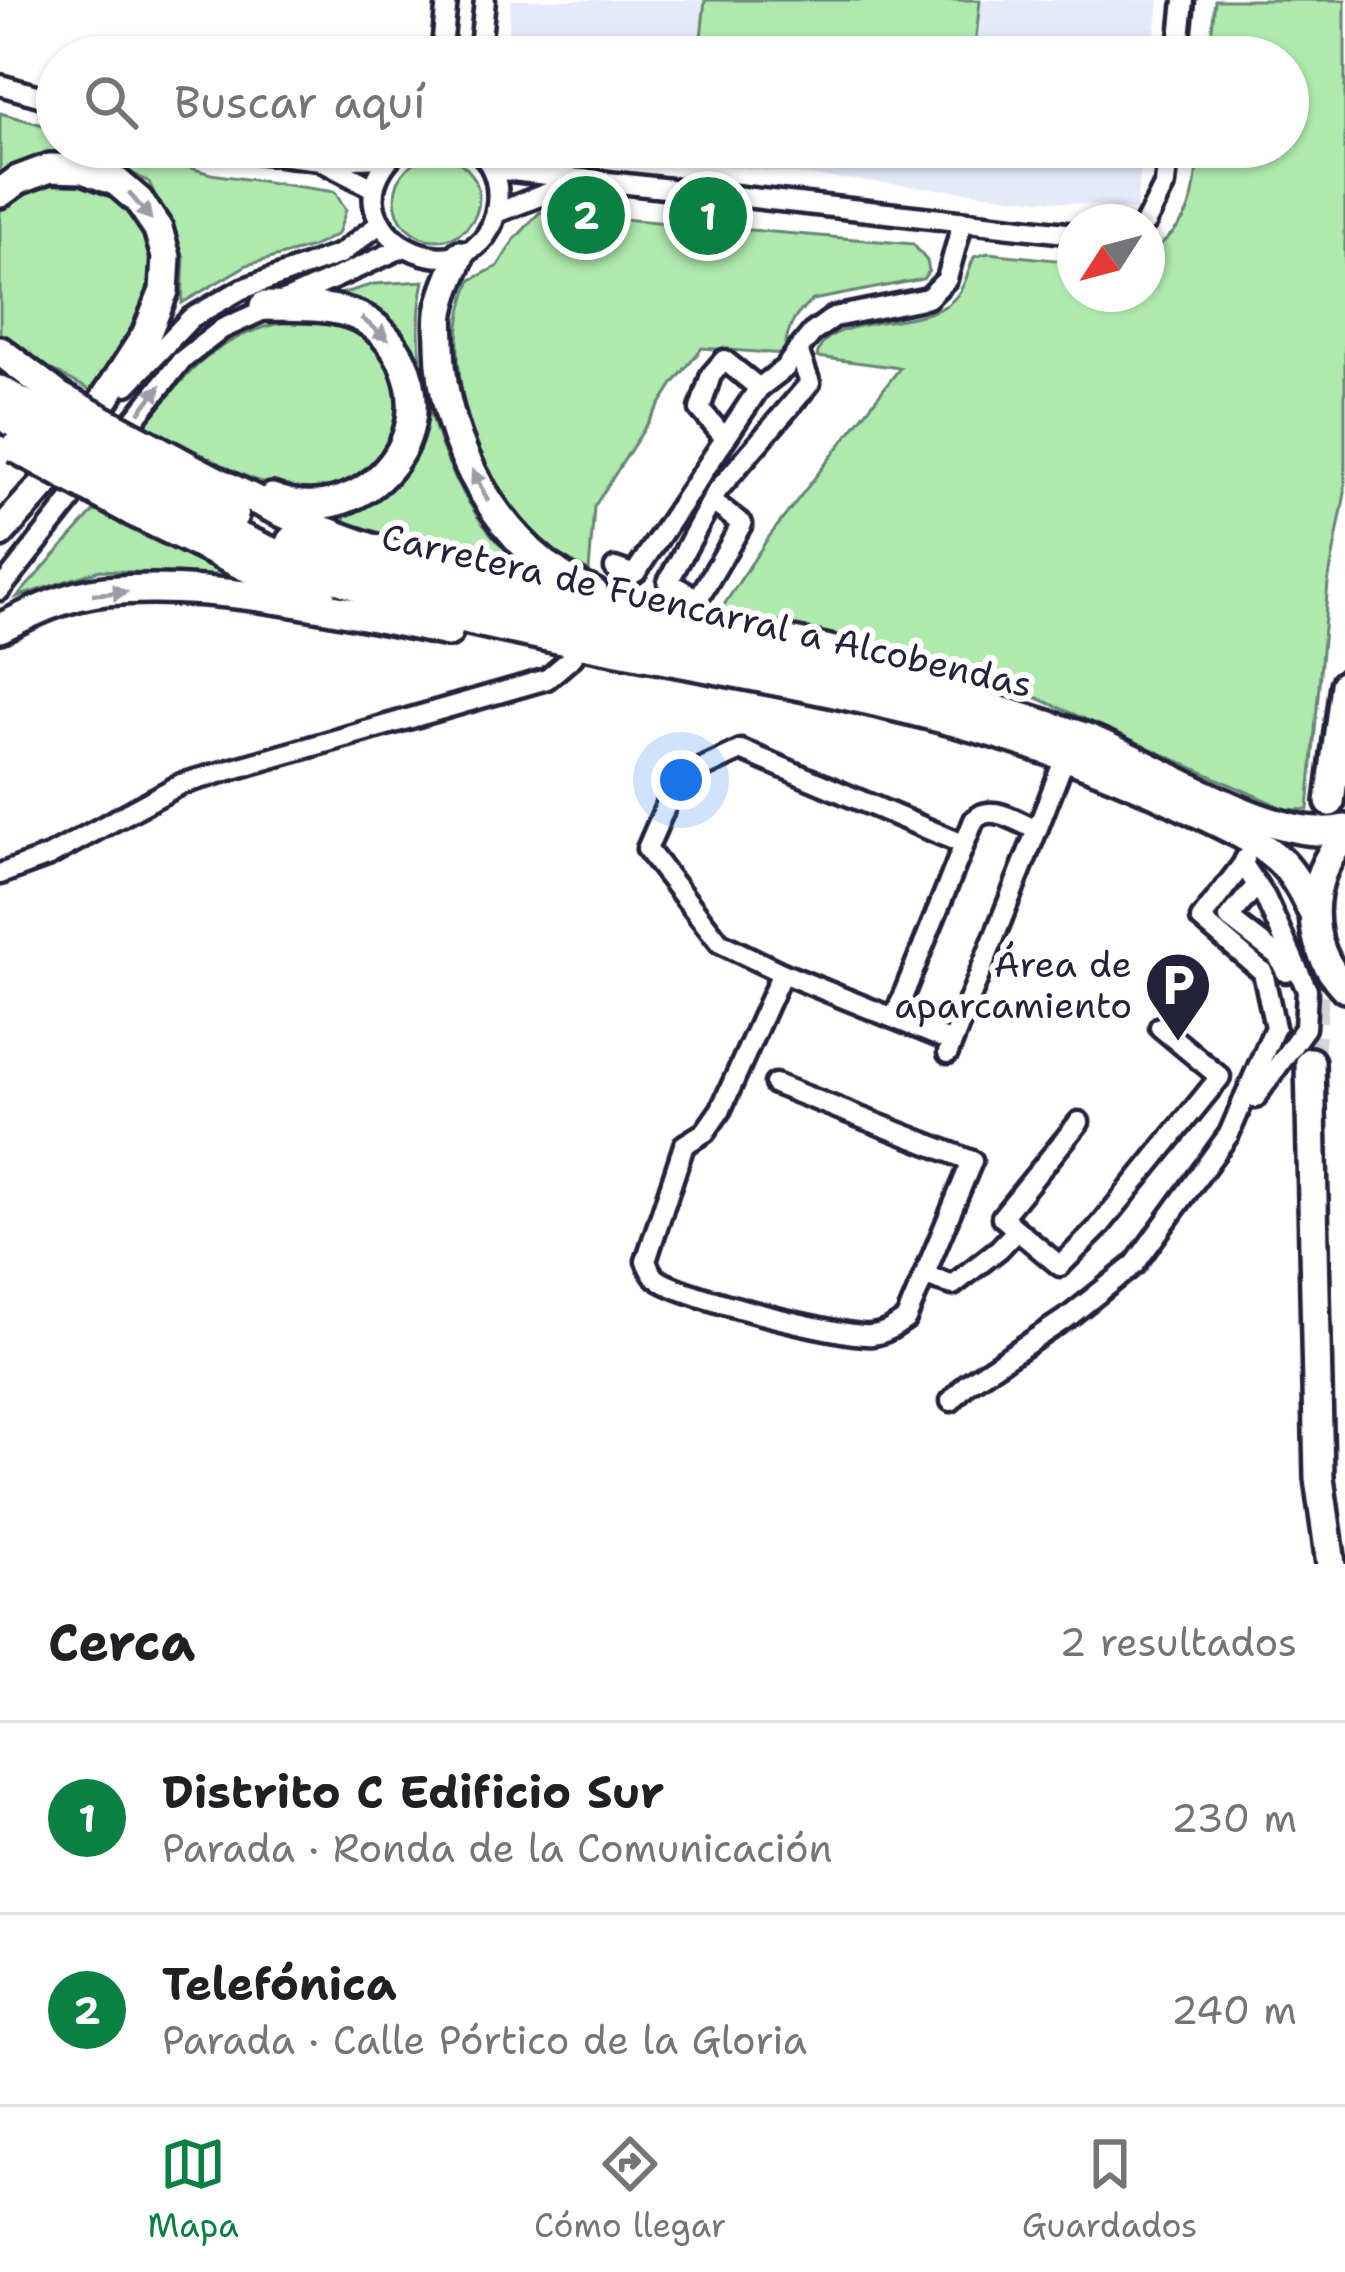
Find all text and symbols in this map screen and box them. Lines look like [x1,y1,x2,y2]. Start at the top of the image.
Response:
search box [36,36,1309,168]
icon: search [78,69,144,135]
text: Buscar aquí [174,72,426,132]
pin: 2 [547,170,625,260]
pin: 1 [669,171,747,261]
one-way arrow [126,191,152,221]
north arrow [1057,204,1165,312]
one-way arrow [360,316,391,341]
one-way arrow [137,384,163,415]
one-way arrow [471,467,491,502]
street label: Carretera de Fuencarral a Alcobendas [377,512,1037,709]
one-way arrow [92,583,129,602]
your location [651,750,711,810]
place label: Área de aparcamiento [894,940,1132,1030]
parking icon: Área de aparcamiento [1143,950,1213,1044]
text: Cerca [48,1608,195,1676]
text: 2 resultados [1059,1616,1297,1668]
text: Distrito C Edificio Sur [162,1762,664,1822]
text: 1 [78,1792,96,1844]
text: 230 m [1171,1792,1297,1844]
text: Parada · Ronda de la Comunicación [162,1822,832,1874]
text: Telefónica [162,1954,397,2014]
text: 2 [73,1984,101,2036]
text: 240 m [1171,1984,1297,2036]
text: Parada · Calle Pórtico de la Gloria [162,2014,807,2066]
tab: Mapa [148,2131,239,2248]
tab: Cómo llegar [534,2131,726,2248]
tab: Guardados [1022,2131,1197,2248]

